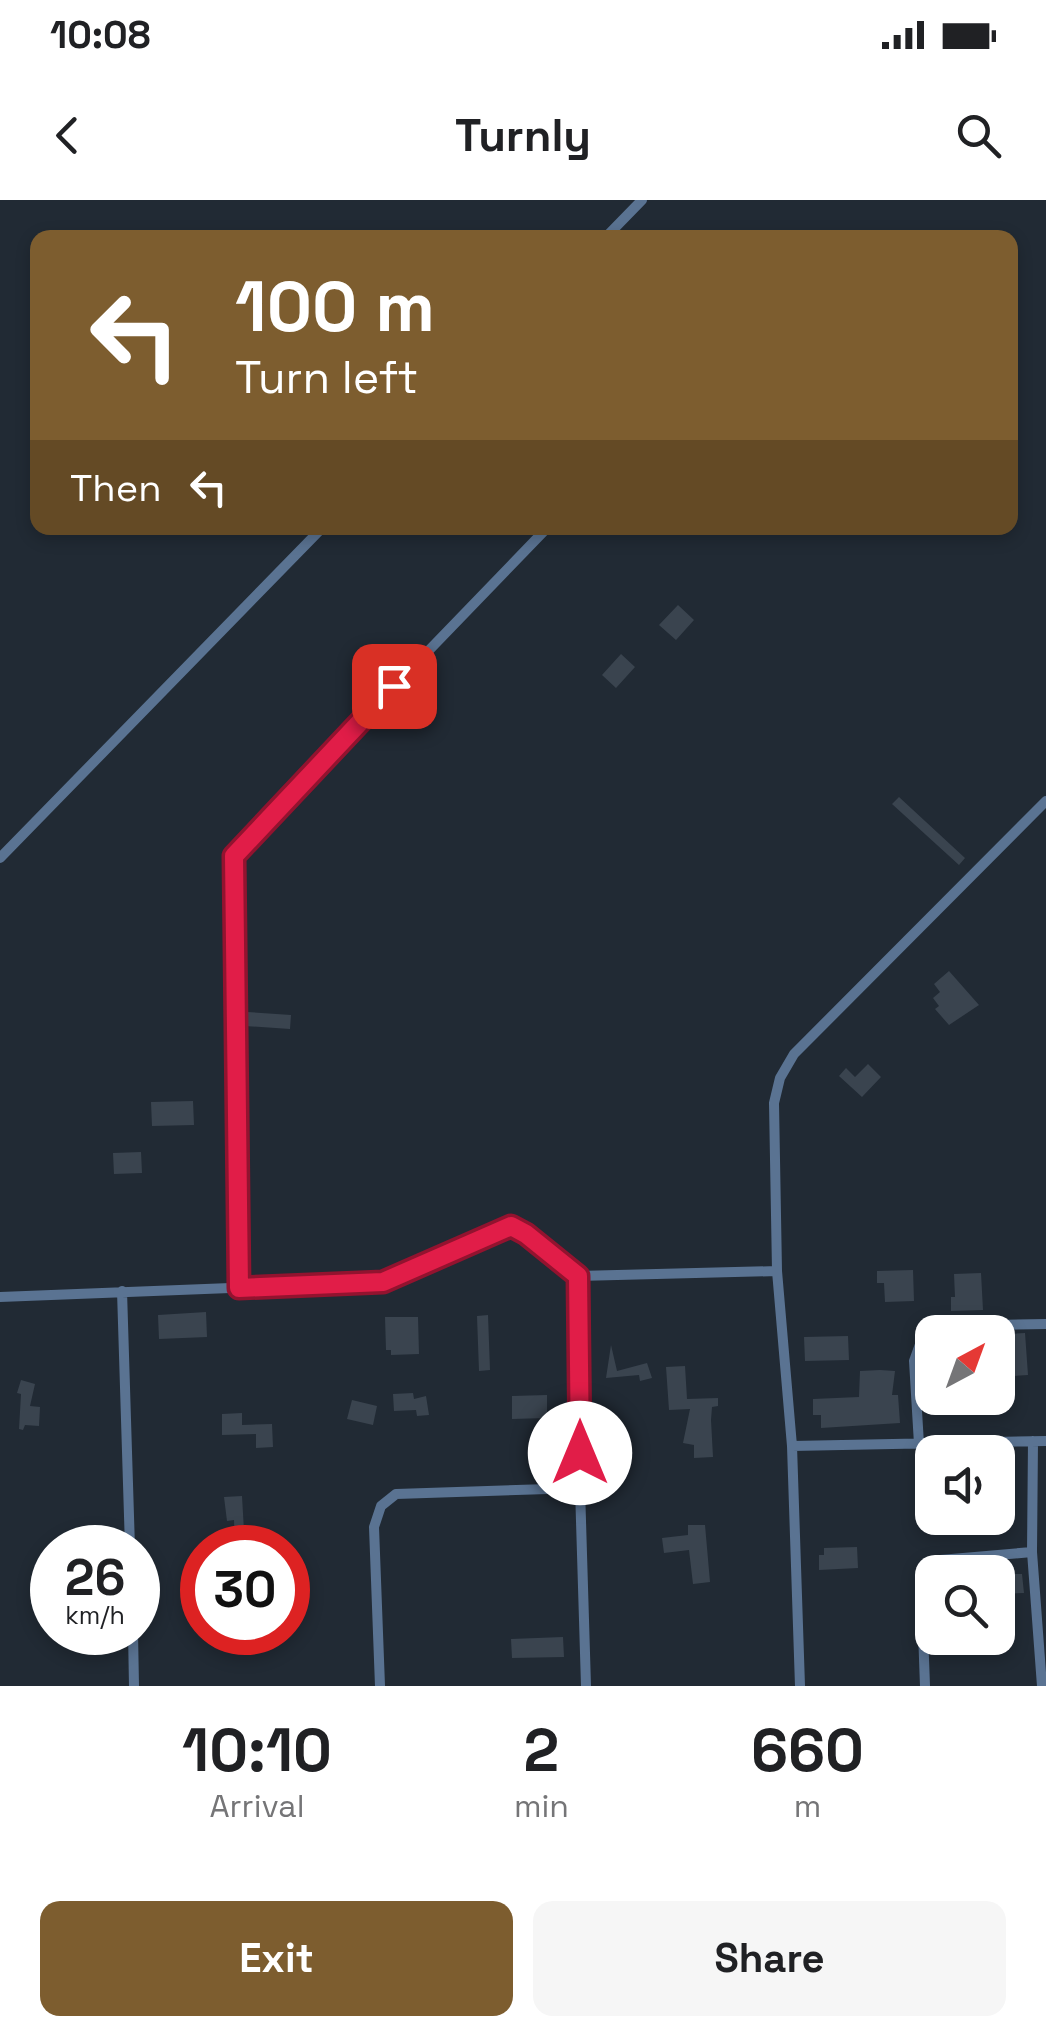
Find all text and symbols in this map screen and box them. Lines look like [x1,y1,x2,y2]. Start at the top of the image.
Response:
text: 10:08 [50,11,151,59]
text: Turnly [455,107,591,164]
icon: back [40,108,95,163]
icon: search [951,108,1006,163]
text: 100 m [235,262,435,351]
icon: left [70,270,200,400]
text: Turn left [235,349,418,406]
icon: left [181,460,236,515]
text: Then [70,464,161,512]
pin [352,644,437,729]
icon: arrive [367,659,422,714]
north arrow [915,1315,1015,1415]
map controls [915,1315,1015,1655]
position arrow [528,1401,632,1505]
button: sound [915,1435,1015,1535]
speed limit sign: 30 [180,1525,310,1655]
text: 26 [65,1546,125,1610]
button: search [915,1555,1015,1655]
text: km/h [65,1599,125,1631]
text: 10:10 [182,1712,332,1789]
text: 2 [524,1712,559,1789]
text: 660 [751,1712,864,1789]
text: Arrival [209,1786,305,1826]
text: min [514,1786,569,1826]
text: m [794,1786,821,1826]
button: Exit [40,1901,513,2016]
button: Share [533,1901,1006,2016]

